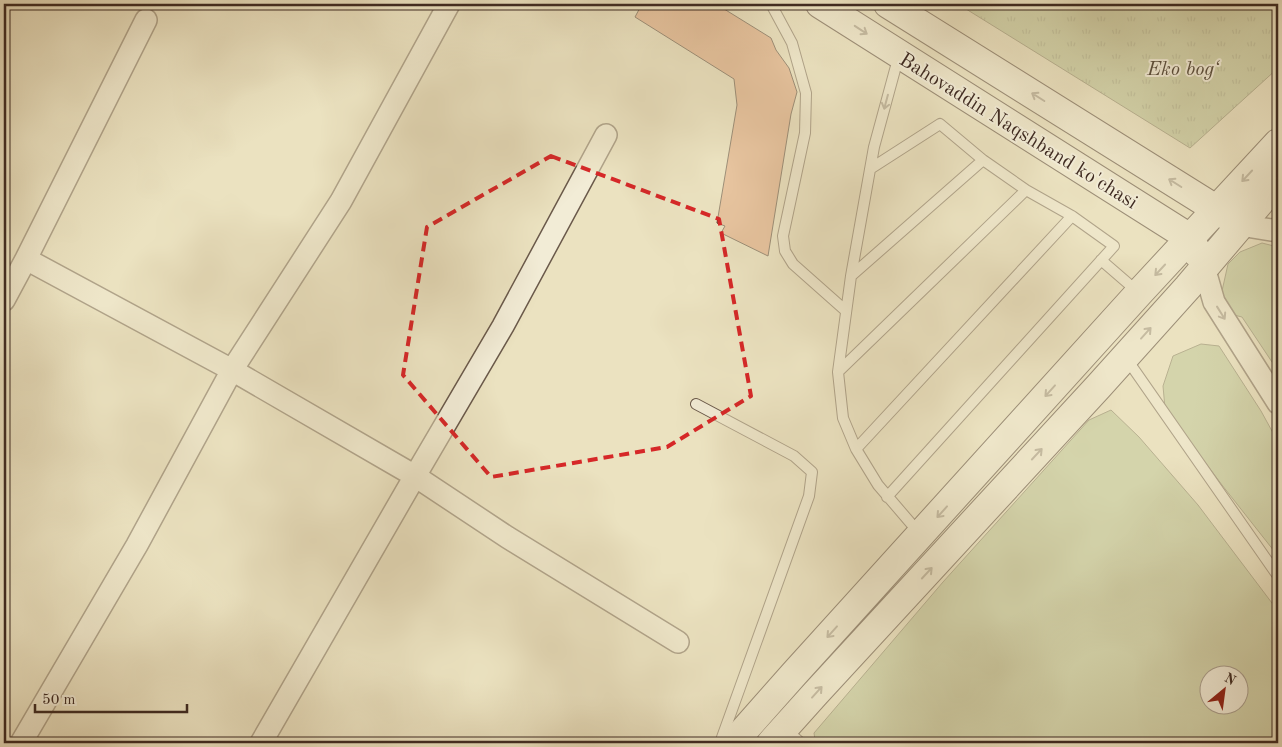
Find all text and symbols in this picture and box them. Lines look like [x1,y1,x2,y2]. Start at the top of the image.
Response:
one-way arrow [853,25,867,35]
street label: Bahovaddin Naqshband ko'chasi [895,50,1141,213]
park label: Eko bogʻ [1146,60,1220,80]
one-way arrow [1031,92,1045,102]
one-way arrow [881,93,890,109]
one-way arrow [1241,170,1253,182]
one-way arrow [1169,178,1183,188]
one-way arrow [1154,264,1166,277]
one-way arrow [1216,305,1226,319]
one-way arrow [1141,327,1152,340]
one-way arrow [1045,384,1056,397]
one-way arrow [1031,447,1043,460]
one-way arrow [936,505,948,518]
one-way arrow [921,566,933,579]
one-way arrow [827,625,838,638]
north arrow [1200,664,1250,714]
text: N [1222,671,1238,688]
scale bar [35,682,188,714]
one-way arrow [811,686,823,699]
text: 50 m [42,693,76,708]

